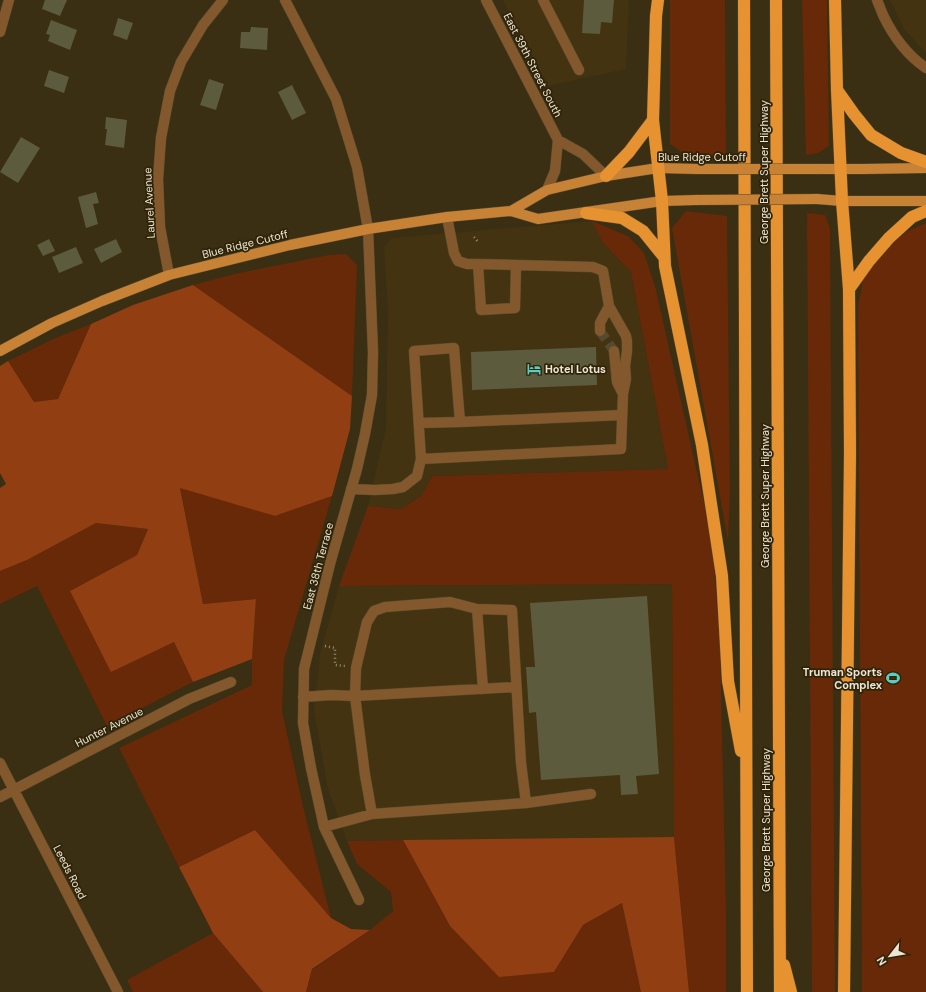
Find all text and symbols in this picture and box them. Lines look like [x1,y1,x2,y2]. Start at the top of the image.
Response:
street label: East 39th Street South [501,10,565,120]
street label: George Brett Super Highway [757,100,771,244]
street label: Blue Ridge Cutoff [658,150,746,164]
street label: Laurel Avenue [140,167,158,239]
street label: Blue Ridge Cutoff [201,226,290,261]
hotel icon: Hotel Lotus [526,361,542,377]
place label: Hotel Lotus [545,362,606,376]
street label: George Brett Super Highway [758,424,772,568]
street label: East 38th Terrace [300,521,336,611]
place label: Truman Sports Complex [803,665,883,692]
sports icon: Truman Sports Complex [885,670,901,686]
street label: Hunter Avenue [72,704,146,750]
street label: George Brett Super Highway [759,748,773,892]
street label: Leeds Road [50,843,90,902]
north arrow [870,936,910,976]
text: N [873,954,889,968]

